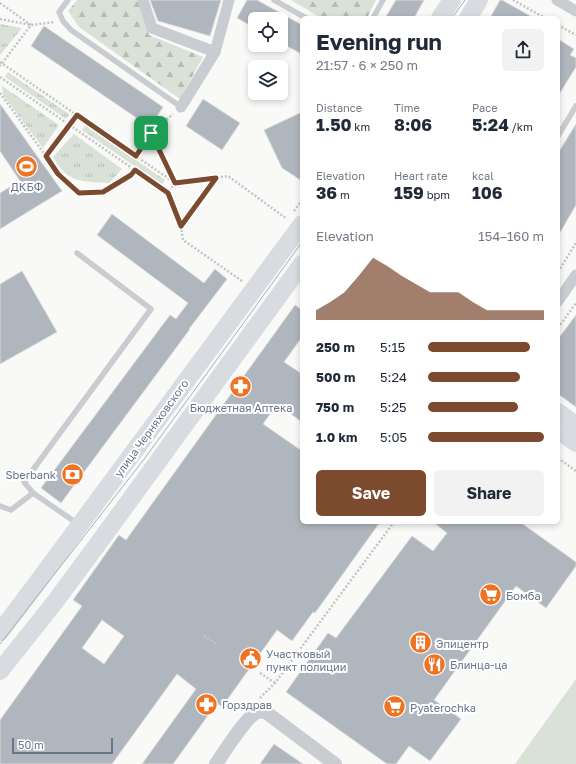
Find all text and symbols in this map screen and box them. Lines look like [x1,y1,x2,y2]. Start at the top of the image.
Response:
map controls [248,12,288,100]
button: locate [248,12,288,52]
text: Evening run [316,28,442,55]
button: share [502,29,544,71]
text: 21:57 · 6 × 250 m [316,57,418,73]
button: layers [248,60,288,100]
text: Distance [316,101,362,114]
text: Time [394,101,420,114]
text: Pace [472,101,498,114]
text: 1.50 [316,114,352,135]
text: 8:06 [394,114,432,135]
text: 5:24 [472,114,509,135]
pin [134,116,168,150]
text: km [352,120,370,133]
text: /km [509,120,533,133]
icon: arrive [140,122,162,144]
sports icon: ДКБФ [14,153,40,179]
text: Elevation [316,169,365,182]
text: Heart rate [394,169,448,182]
text: kcal [472,169,494,182]
place label: ДКБФ [11,180,43,193]
text: 36 [316,182,337,203]
text: 159 [394,182,424,203]
text: 106 [472,182,503,203]
text: m [337,188,350,201]
text: bpm [424,188,450,201]
text: Elevation [316,228,374,244]
text: 154–160 m [478,228,544,244]
text: 250 m [316,339,355,355]
text: 5:15 [380,339,405,355]
text: 500 m [316,369,355,385]
text: 5:24 [380,369,407,385]
pharmacy icon: Бюджетная Аптека [228,374,254,400]
street label: улица Черняховского [111,376,191,479]
text: 750 m [316,399,354,415]
text: 5:25 [380,399,407,415]
place label: Бюджетная Аптека [190,401,292,414]
text: 1.0 km [316,429,357,445]
text: 5:05 [380,429,407,445]
bank icon: Sberbank [59,461,85,487]
place label: Sberbank [6,468,56,481]
button: Save [316,470,426,516]
button: Share [434,470,544,516]
supermarket icon: Бомба [477,582,503,608]
place label: Бомба [506,589,541,602]
building icon: Эпицентр [407,630,433,656]
place label: Эпицентр [436,637,489,650]
public building icon: Участковый пункт полиции [237,646,263,672]
place label: Участковый пункт полиции [266,647,346,673]
restaurant icon: Блинца-ца [422,651,448,677]
place label: Блинца-ца [450,658,508,671]
pharmacy icon: Горздрав [193,691,219,717]
supermarket icon: Pyaterochka [381,694,407,720]
place label: Горздрав [222,698,272,711]
place label: Pyaterochka [410,701,476,714]
scale bar [12,736,113,755]
text: 50 m [18,738,44,751]

